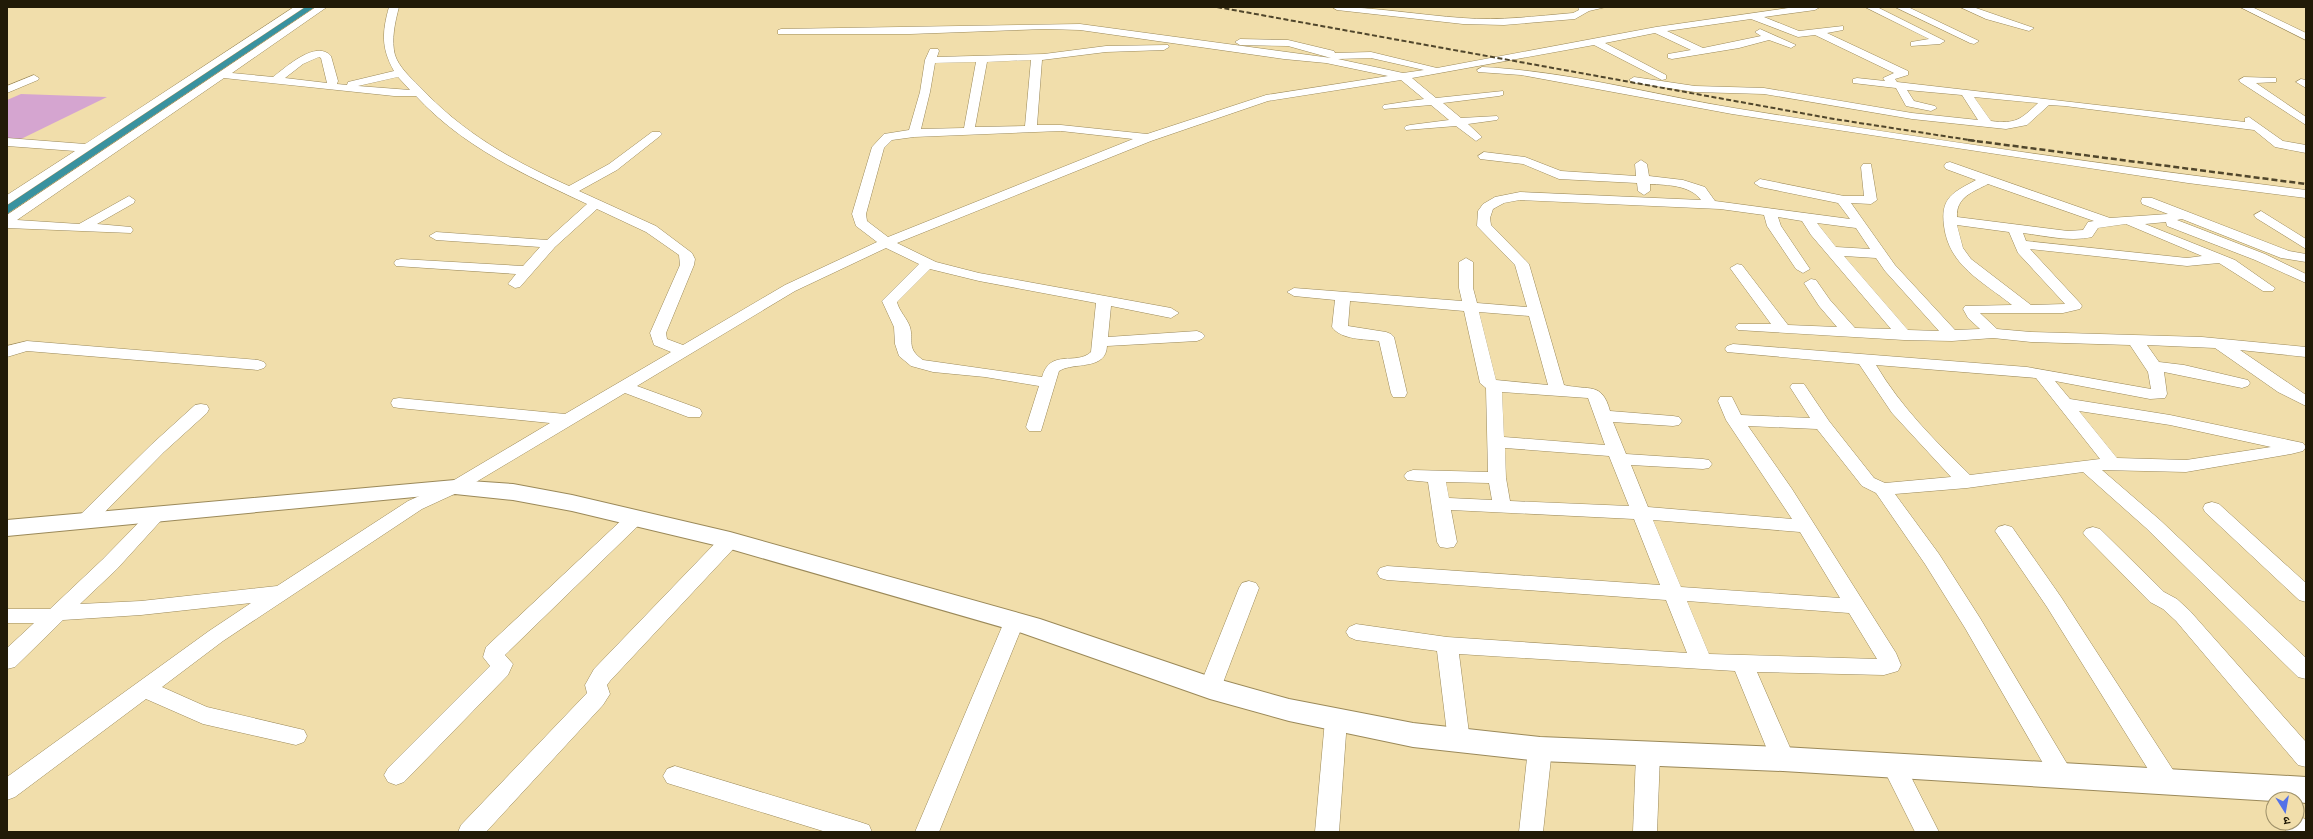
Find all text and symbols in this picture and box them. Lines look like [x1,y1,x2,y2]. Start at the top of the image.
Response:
north arrow [2265,791,2305,831]
text: उ [2282,814,2291,827]

